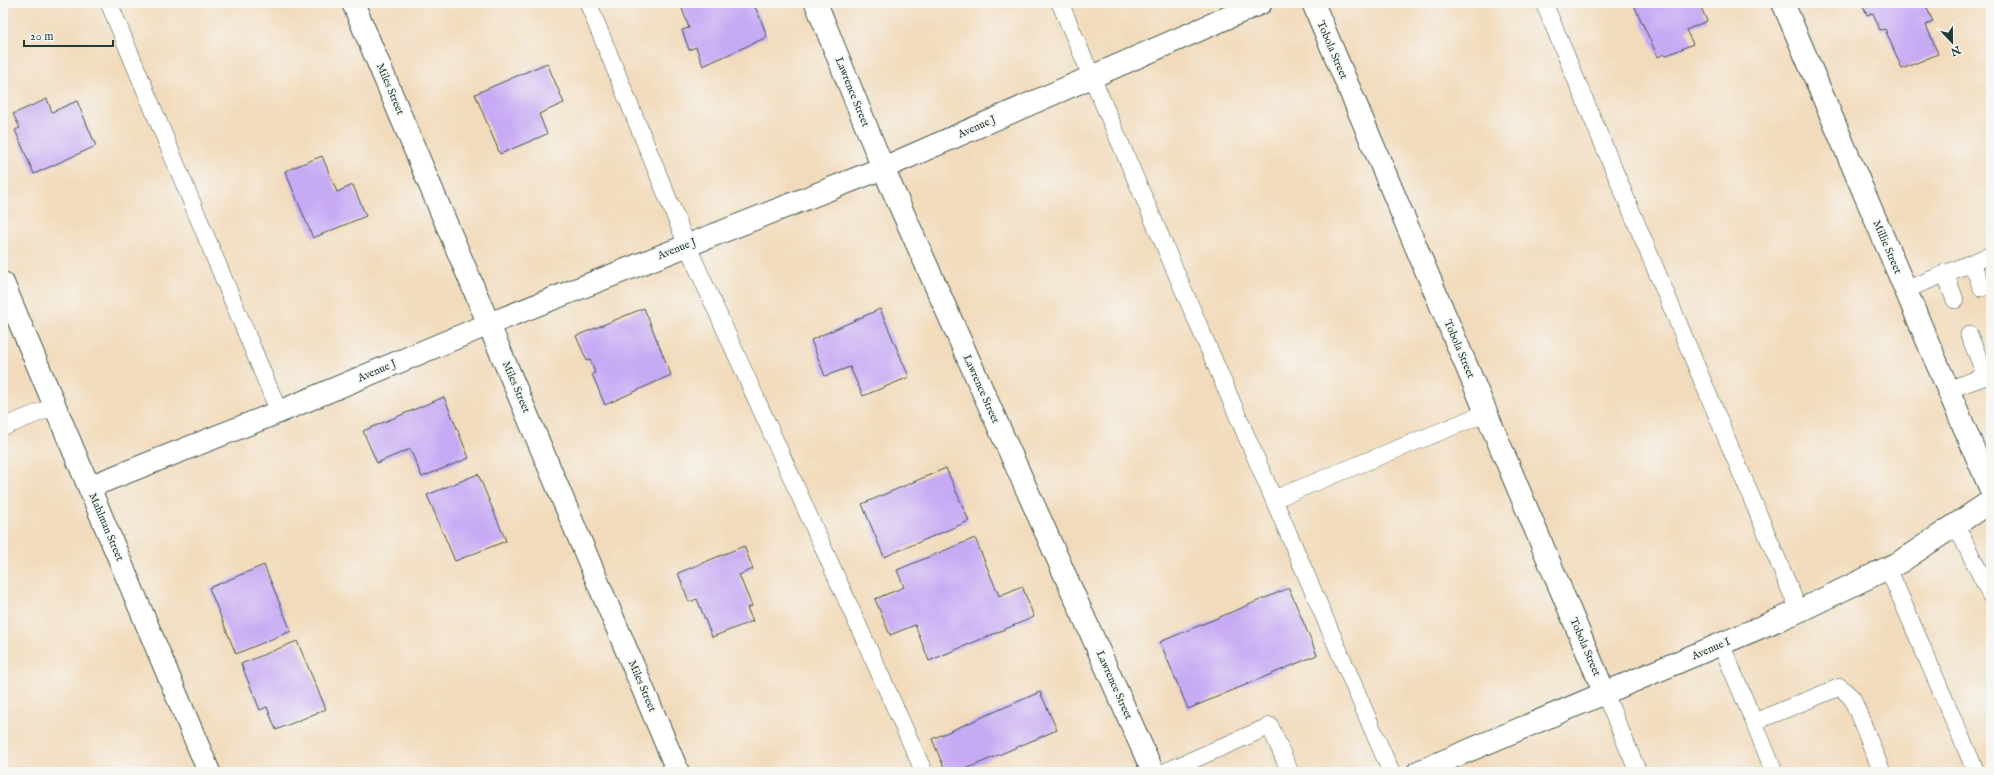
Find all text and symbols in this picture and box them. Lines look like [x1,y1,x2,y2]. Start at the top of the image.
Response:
street label: Tobola Street [1313,19,1351,82]
scale bar [24,22,113,48]
north arrow [1932,22,1972,62]
text: 20 m [30,29,53,44]
text: N [1948,42,1963,59]
street label: Lawrence Street [832,55,872,129]
street label: Miles Street [373,61,407,117]
street label: Avenue J [955,112,999,142]
street label: Millie Street [1869,218,1905,276]
street label: Avenue J [655,235,699,263]
street label: Tobola Street [1440,318,1478,381]
street label: Lawrence Street [960,352,1003,426]
street label: Avenue J [355,356,399,386]
street label: Miles Street [499,359,533,415]
street label: Mahlman Street [85,491,127,563]
street label: Tobola Street [1566,616,1604,679]
street label: Avenue I [1689,634,1733,664]
street label: Lawrence Street [1093,648,1136,722]
street label: Miles Street [625,658,659,714]

